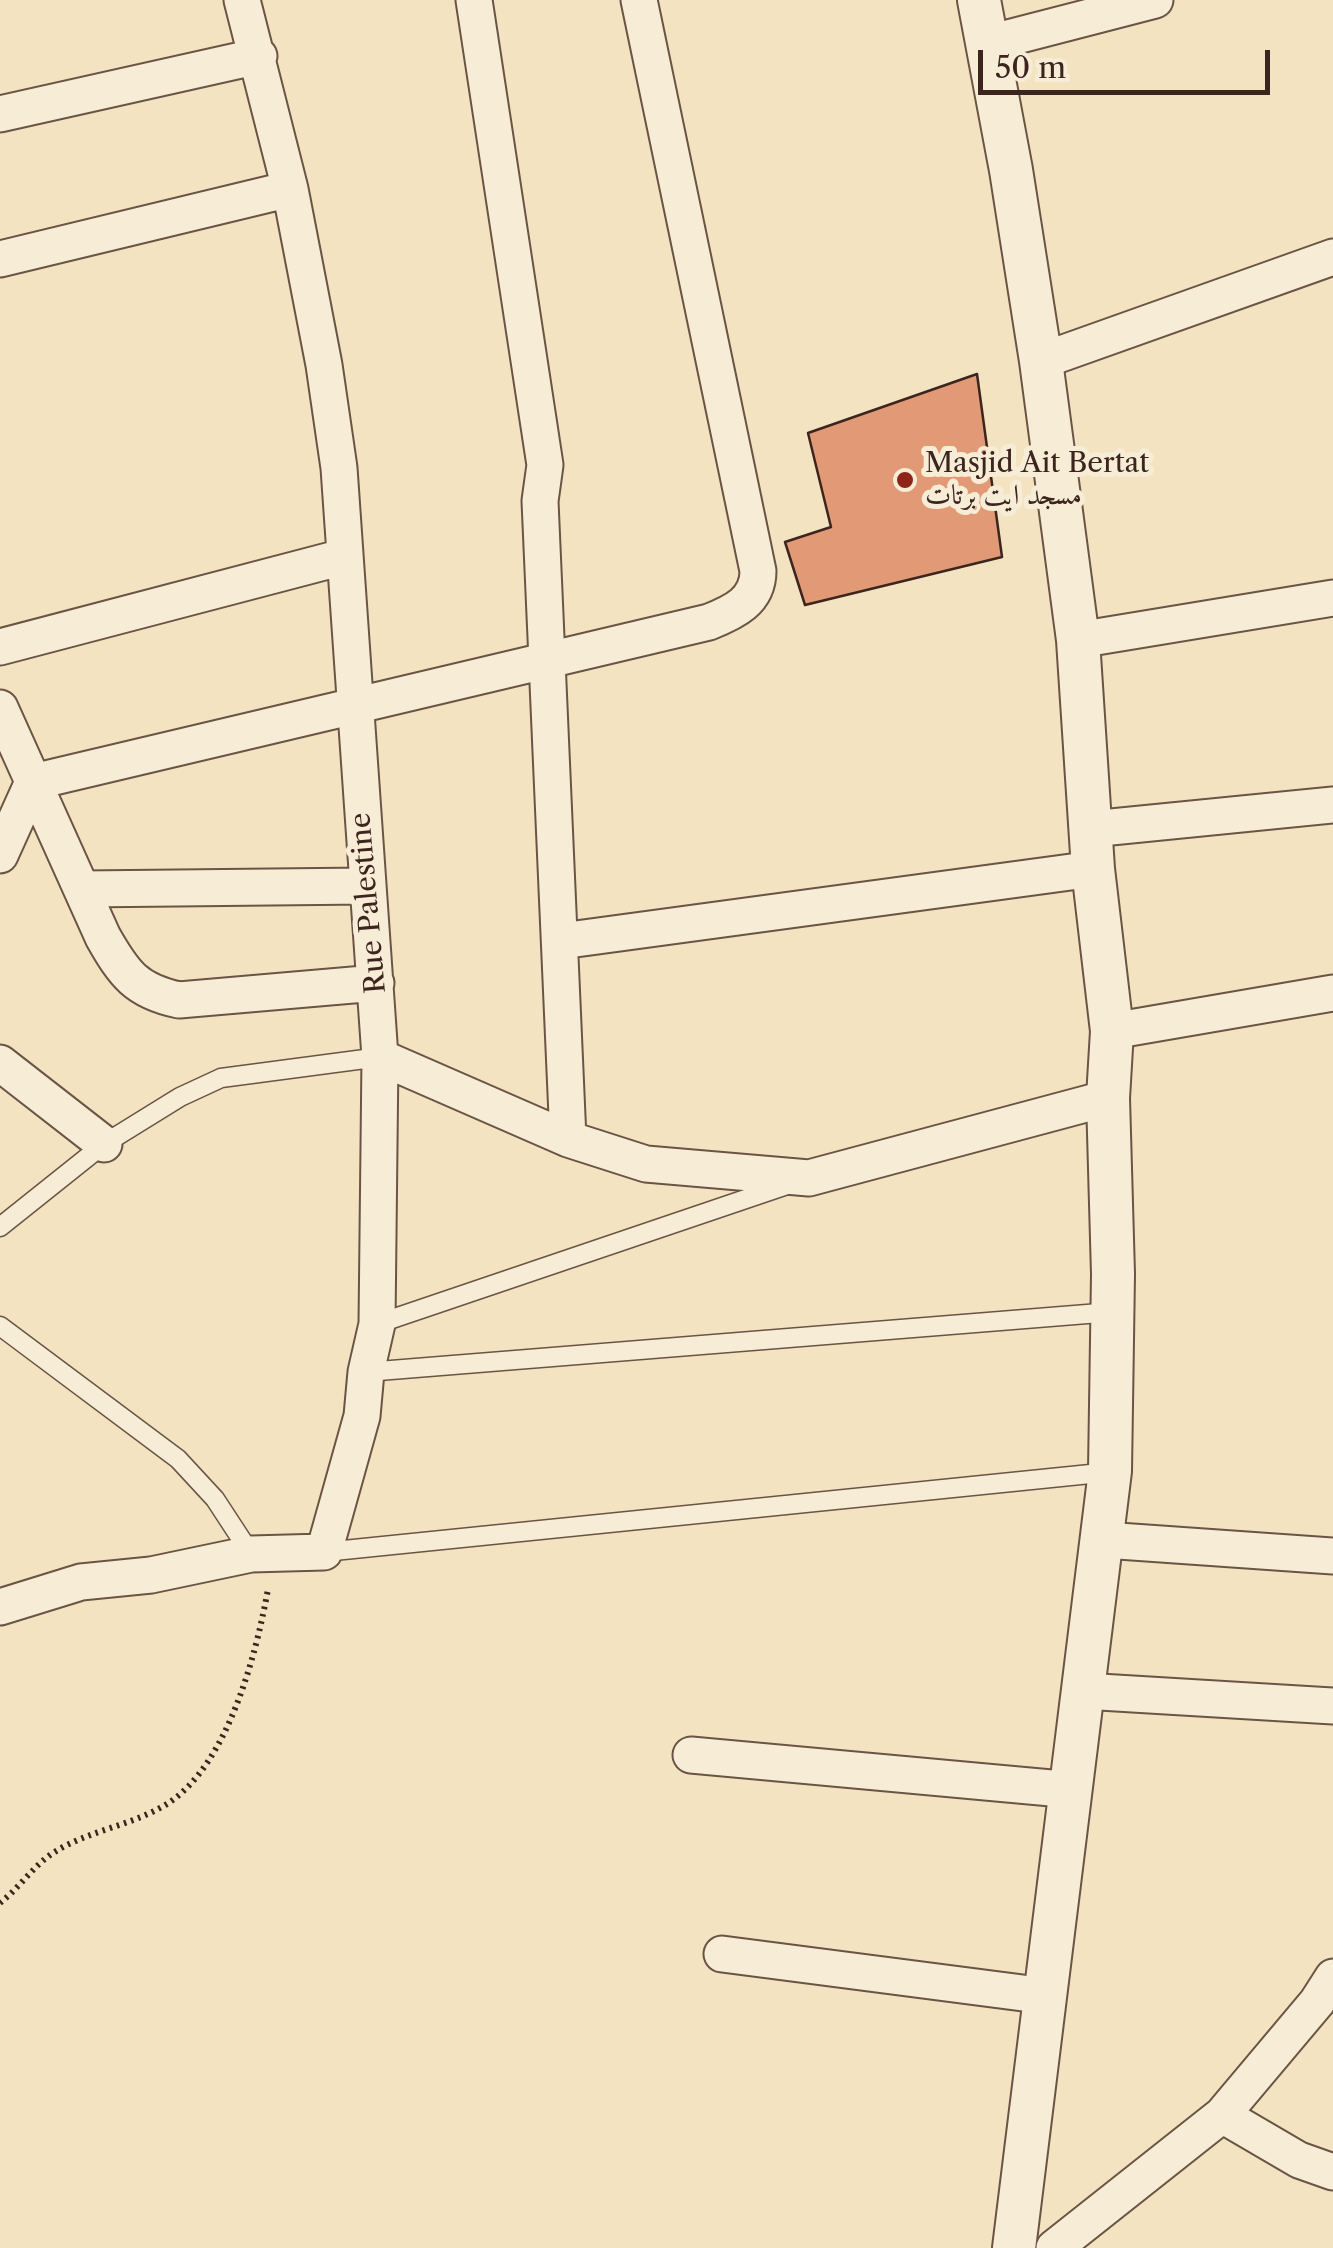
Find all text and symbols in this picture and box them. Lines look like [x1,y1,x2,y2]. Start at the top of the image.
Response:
scale bar [983,30,1276,92]
text: 50 m [995,49,1066,86]
place label: Masjid Ait Bertat مسجد ايت برتات [925,447,1149,513]
marker: Masjid Ait Bertat مسجد ايت برتات [894,469,916,491]
street label: Rue Palestine [344,811,394,995]

